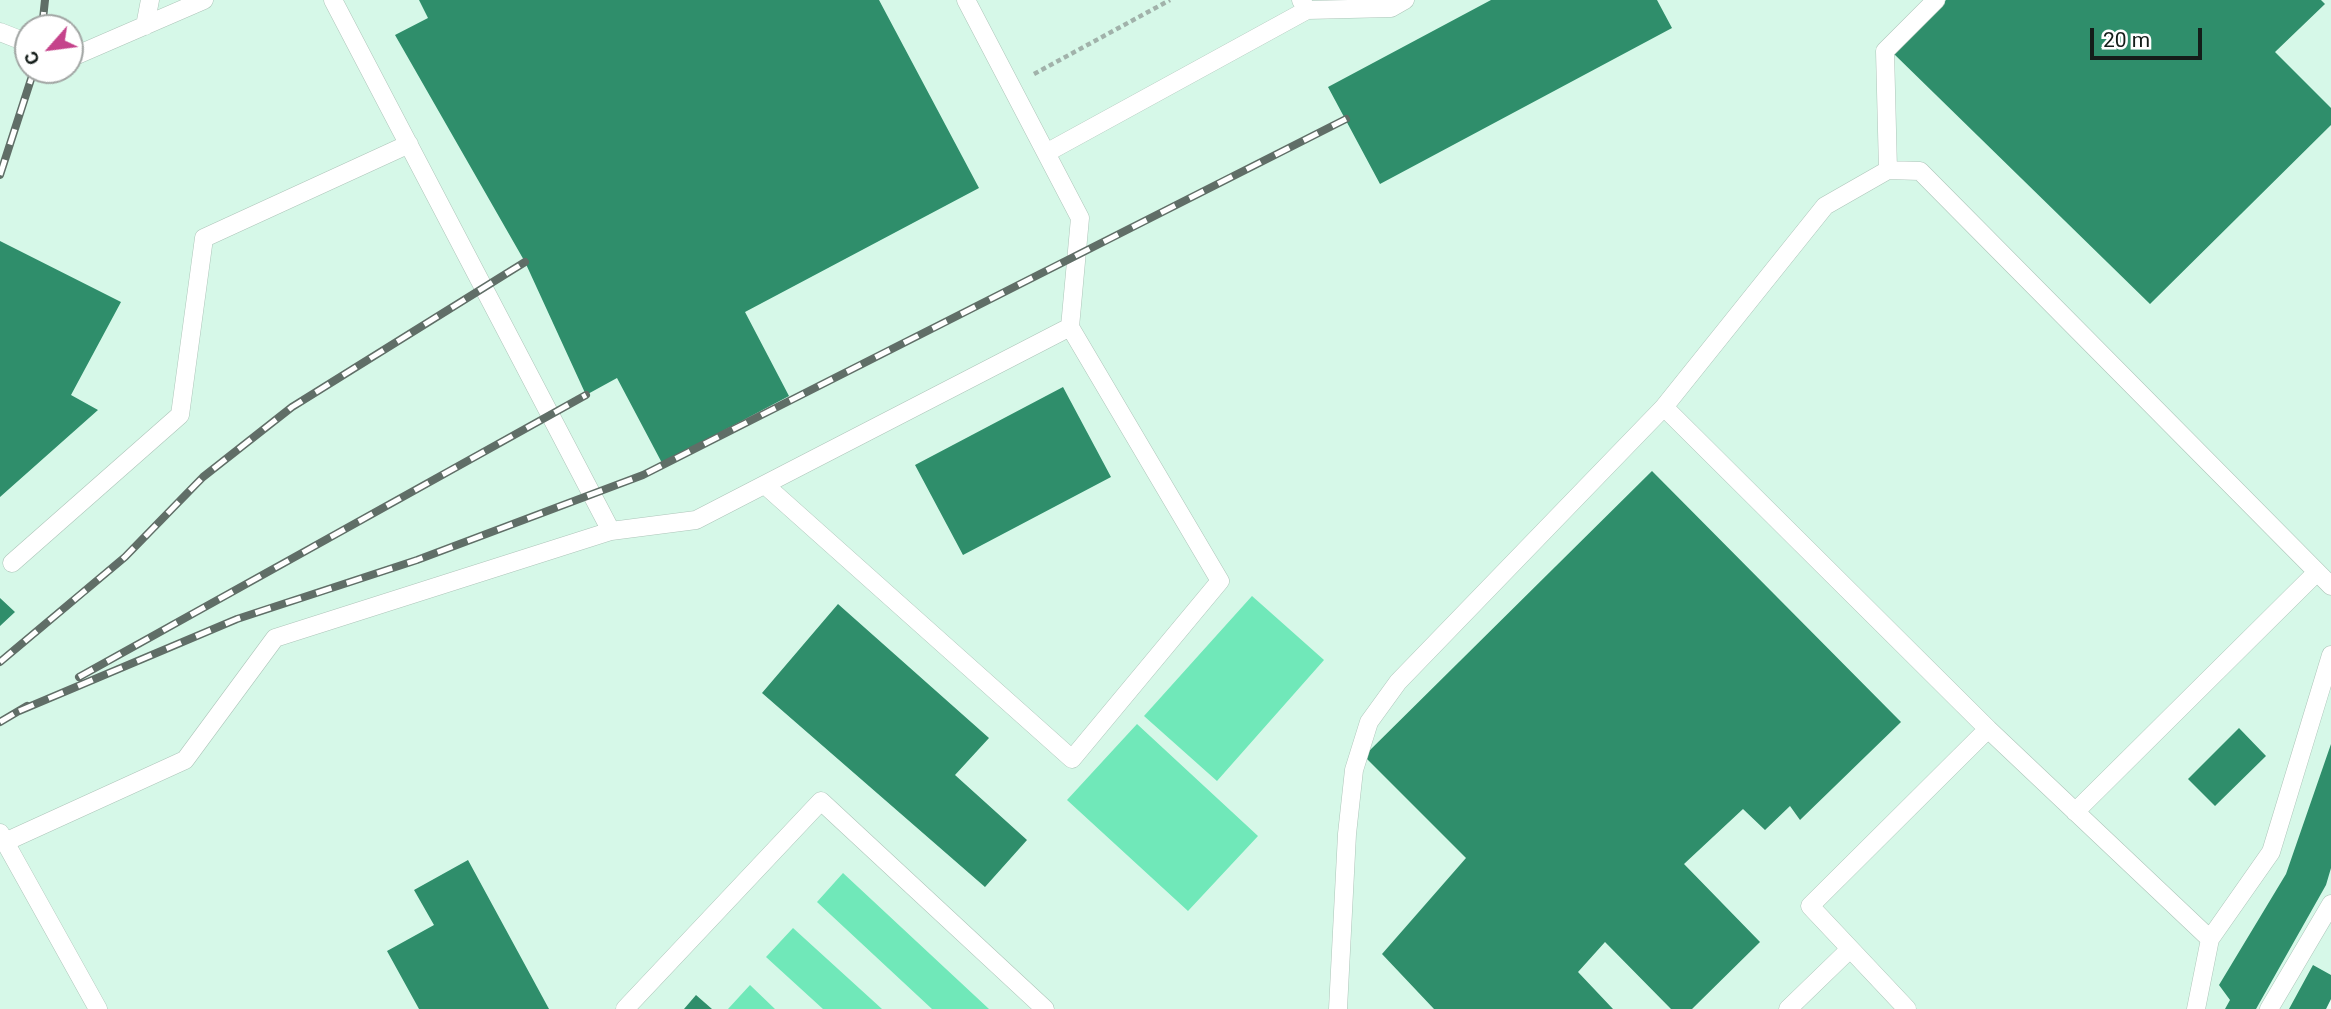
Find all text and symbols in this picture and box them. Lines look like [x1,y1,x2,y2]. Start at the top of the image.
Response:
north arrow [14,14,84,84]
scale bar [2093,14,2205,58]
text: 20 m [2103,28,2150,52]
text: С [19,47,45,69]

